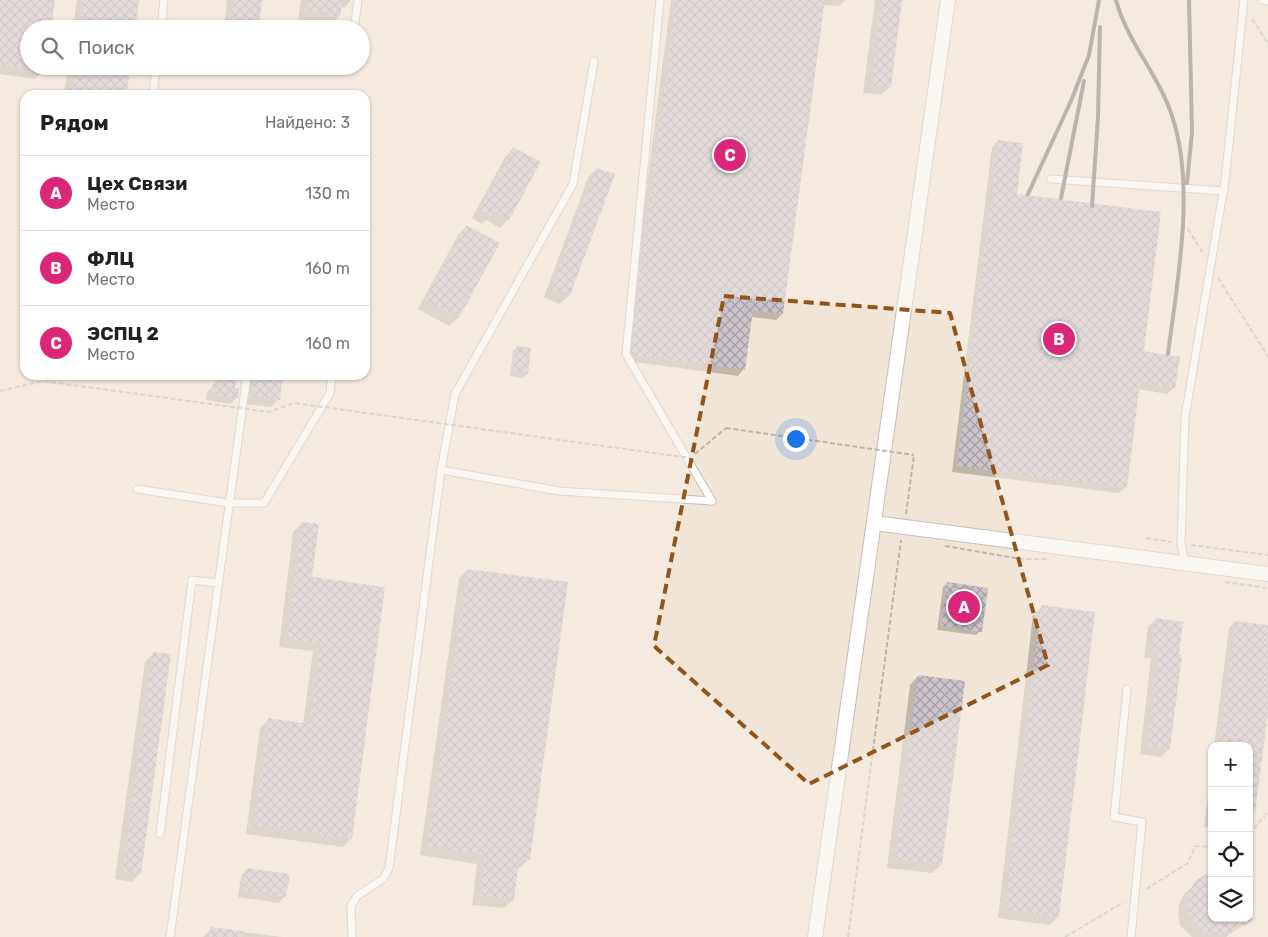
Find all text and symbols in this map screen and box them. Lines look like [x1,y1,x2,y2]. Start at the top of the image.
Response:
search box [20,20,370,75]
icon: search [38,34,66,62]
text: Поиск [78,36,135,59]
text: Рядом [40,110,109,135]
text: Найдено: 3 [265,113,350,132]
pin: C [714,136,746,174]
text: Цех Связи [87,172,187,195]
text: A [50,184,62,203]
text: 130 m [305,184,350,203]
text: Место [87,195,135,214]
text: ФЛЦ [87,247,134,270]
text: B [50,259,62,278]
text: 160 m [305,259,350,278]
text: Место [87,270,135,289]
pin: B [1043,320,1075,358]
text: ЭСПЦ 2 [87,322,159,345]
text: C [50,334,62,353]
text: 160 m [305,334,350,353]
text: Место [87,345,135,364]
your location [783,426,809,452]
pin: A [948,588,980,626]
map controls [1208,742,1253,922]
button: + [1208,742,1253,787]
button: − [1208,787,1253,832]
button: locate [1208,832,1253,877]
button: layers [1208,877,1253,922]

